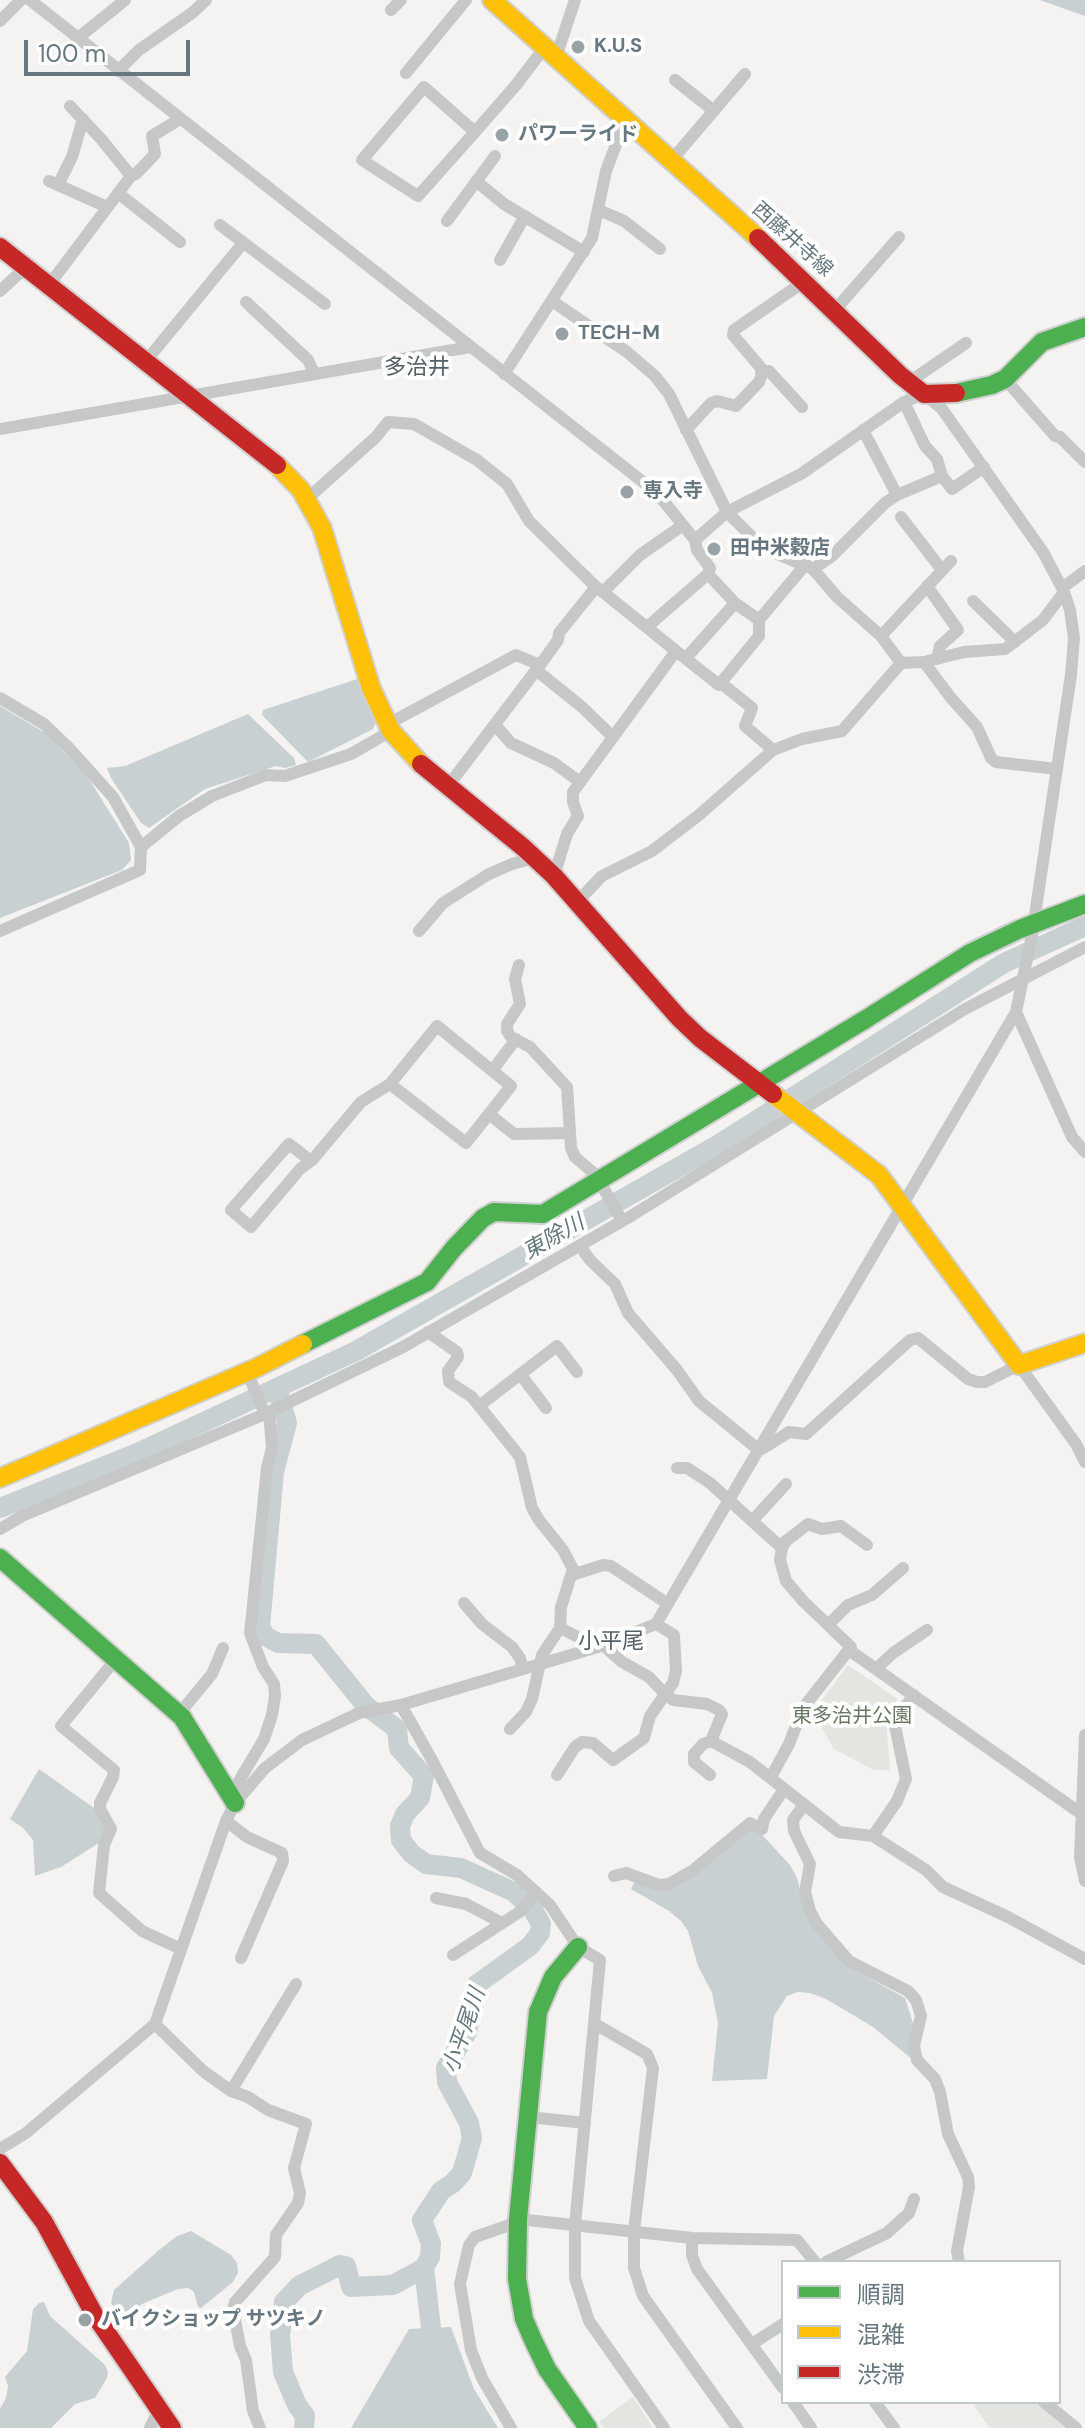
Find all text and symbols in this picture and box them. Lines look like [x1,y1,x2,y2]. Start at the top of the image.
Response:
scale bar [28,24,194,74]
place label: K.U.S [594,35,642,59]
text: 100 m [38,38,106,69]
marker: K.U.S [569,38,587,56]
place label: パワーライド [518,123,638,147]
marker: パワーライド [493,126,511,144]
street label: 西藤井寺線 [747,198,837,282]
place label: TECH-M [578,322,660,346]
marker: TECH-M [553,325,571,343]
district label: 多治井 [384,355,450,381]
place label: 専入寺 [643,480,703,504]
marker: 専入寺 [618,483,636,501]
place label: 田中米穀店 [730,537,830,561]
marker: 田中米穀店 [705,540,723,558]
water label: 東除川 [519,1210,589,1266]
district label: 小平尾 [578,1629,644,1655]
park label: 東多治井公園 [792,1705,912,1729]
water label: 小平尾川 [438,1985,492,2077]
legend [781,2260,1061,2404]
text: 順調 [857,2279,905,2310]
place label: バイクショップ サツキノ [101,2308,326,2332]
marker: バイクショップ サツキノ [76,2311,94,2329]
text: 混雑 [857,2319,905,2350]
text: 渋滞 [857,2359,905,2390]

